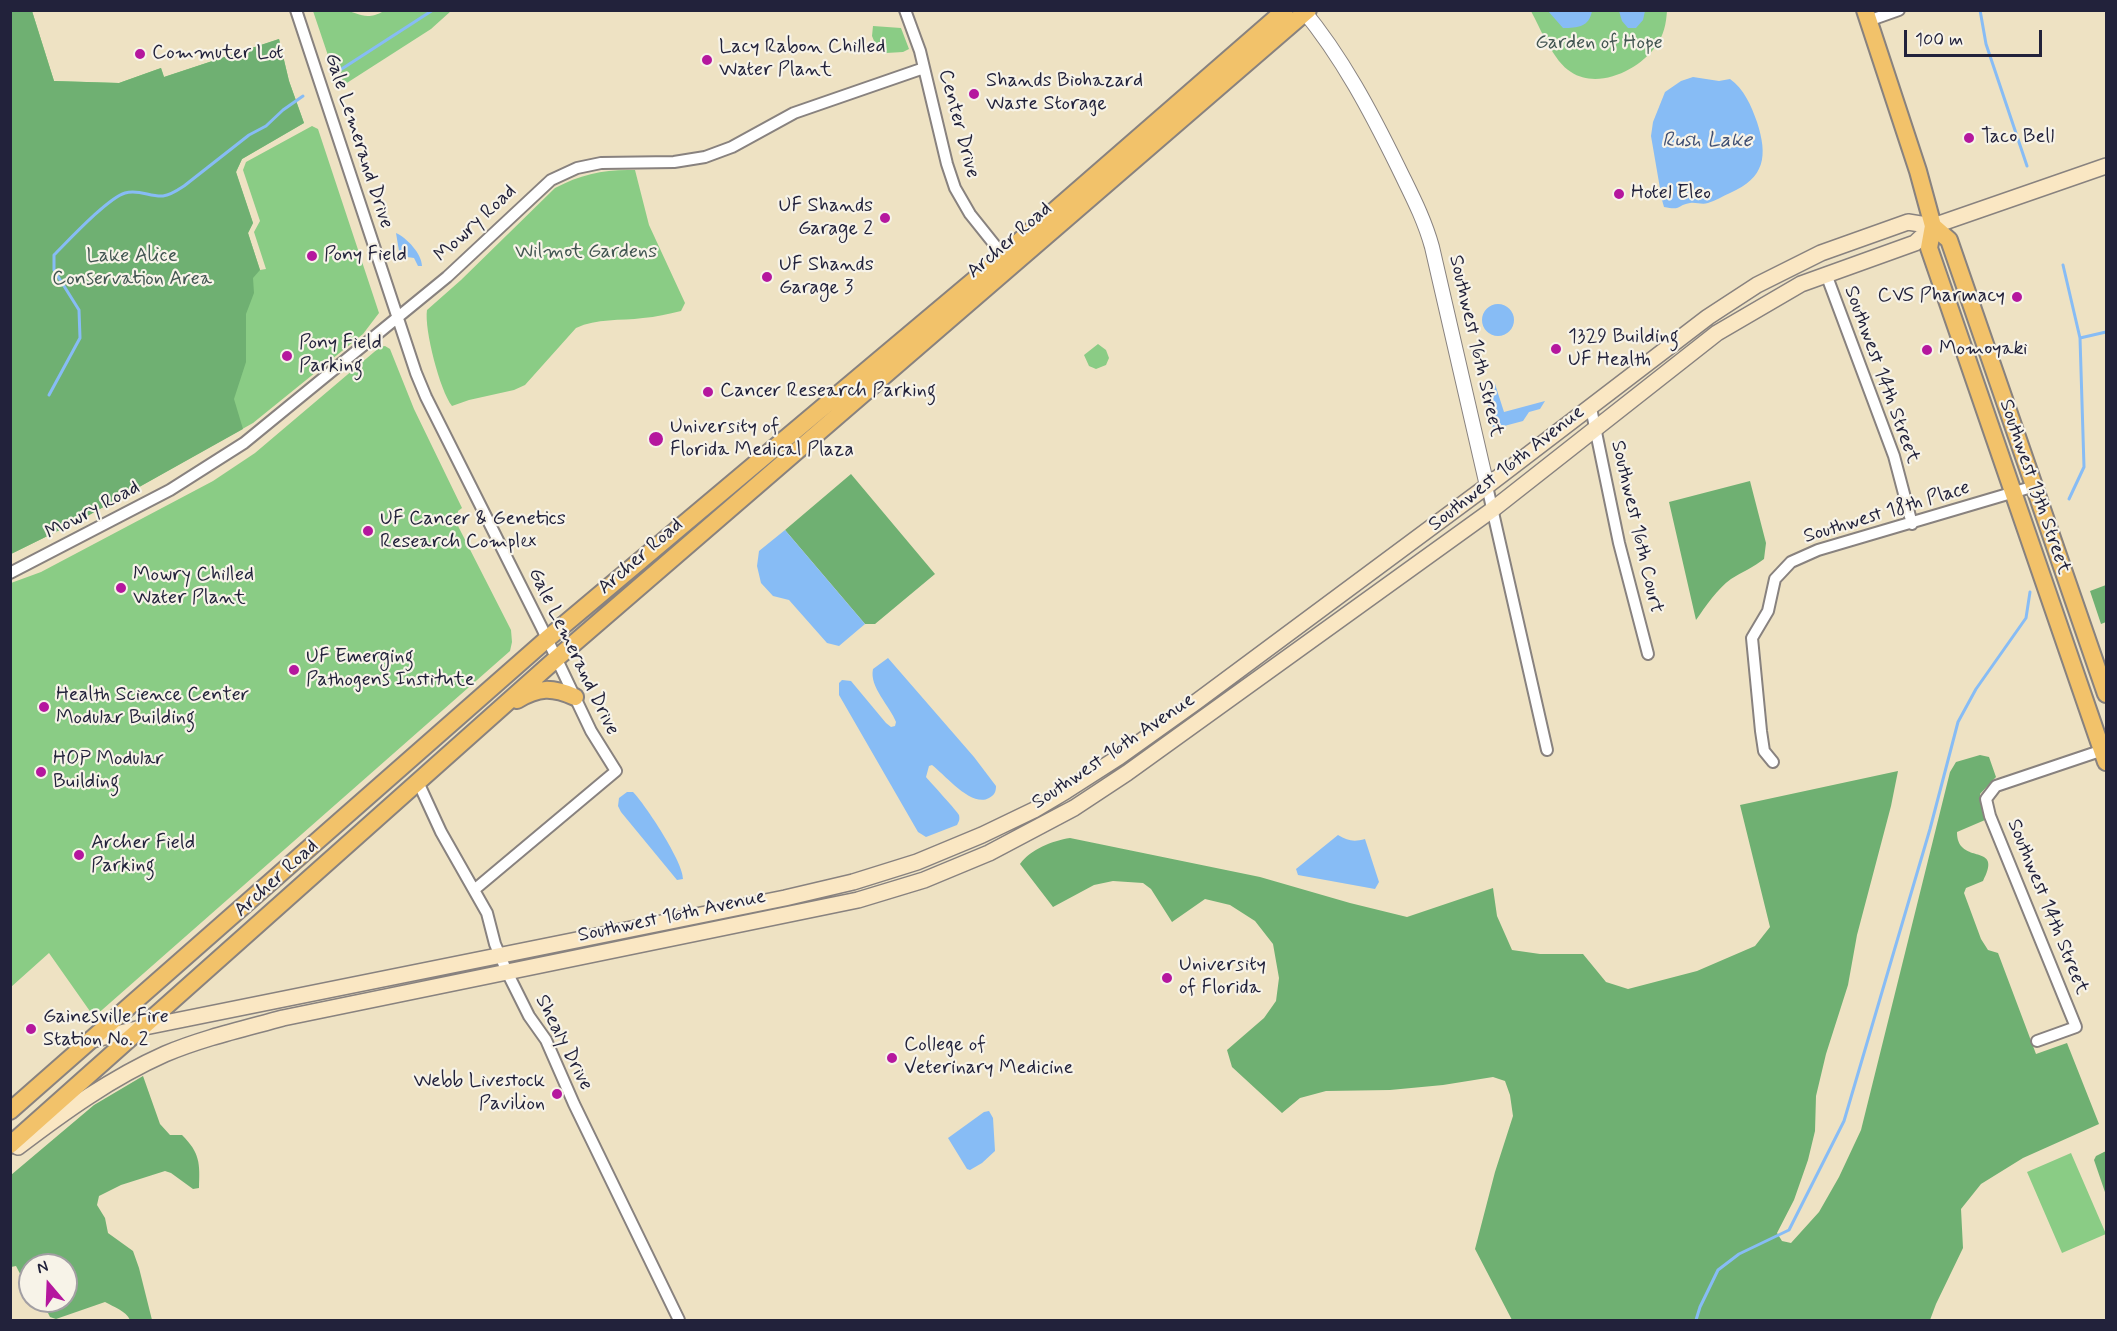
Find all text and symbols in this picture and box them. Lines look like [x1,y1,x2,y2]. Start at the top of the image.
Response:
scale bar [1907,18,2045,56]
text: 100 m [1915,28,1963,52]
park label: Garden of Hope [1535,32,1663,56]
place label: Lacy Rabon Chilled Water Plant [719,36,886,83]
place label: Commuter Lot [152,42,283,66]
marker: Commuter Lot [133,47,147,61]
street label: Gale Lemerand Drive [318,50,398,232]
marker: Lacy Rabon Chilled Water Plant [700,53,714,67]
street label: Center Drive [932,67,984,181]
place label: Shands Biohazard Waste Storage [986,70,1143,117]
marker: Shands Biohazard Waste Storage [967,87,981,101]
place label: Taco Bell [1981,126,2054,150]
water label: Rush Lake [1662,129,1752,155]
marker: Taco Bell [1962,131,1976,145]
street label: Mowry Road [430,180,522,268]
place label: Hotel Eleo [1631,182,1711,206]
marker: Hotel Eleo [1612,187,1626,201]
place label: UF Shands Garage 2 [778,195,873,242]
street label: Archer Road [963,198,1057,284]
marker: UF Shands Garage 2 [878,211,892,225]
park label: Wilmot Gardens [515,241,657,265]
place label: Pony Field [324,244,407,268]
park label: Lake Alice Conservation Area [52,245,212,292]
marker: Pony Field [305,249,319,263]
street label: Southwest 16th Street [1442,253,1508,439]
place label: UF Shands Garage 3 [779,254,874,301]
marker: UF Shands Garage 3 [760,270,774,284]
street label: Southwest 14th Street [1838,283,1924,467]
place label: CVS Pharmacy [1877,285,2005,309]
marker: CVS Pharmacy [2010,290,2024,304]
place label: 1329 Building UF Health [1568,326,1679,373]
place label: Pony Field Parking [299,332,382,379]
place label: Momoyaki [1939,338,2028,362]
marker: 1329 Building UF Health [1549,342,1563,356]
marker: Momoyaki [1920,343,1934,357]
marker: Pony Field Parking [280,349,294,363]
place label: Cancer Research Parking [720,380,936,404]
marker: Cancer Research Parking [701,385,715,399]
street label: Southwest 13th Street [1993,396,2075,578]
street label: Southwest 16th Avenue [1424,401,1590,537]
place label: University of Florida Medical Plaza [670,416,854,463]
marker: University of Florida Medical Plaza [647,430,665,448]
street label: Southwest 16th Court [1604,438,1668,616]
street label: Mowry Road [42,476,144,546]
street label: Southwest 18th Place [1801,476,1973,550]
place label: UF Cancer & Genetics Research Complex [380,508,566,555]
street label: Archer Road [594,514,688,600]
marker: UF Cancer & Genetics Research Complex [361,524,375,538]
place label: Mowry Chilled Water Plant [133,564,254,611]
street label: Gale Lemerand Drive [522,565,624,739]
marker: Mowry Chilled Water Plant [114,581,128,595]
place label: UF Emerging Pathogens Institute [306,646,475,693]
marker: UF Emerging Pathogens Institute [287,663,301,677]
place label: Health Science Center Modular Building [56,684,249,731]
street label: Southwest 16th Avenue [1028,689,1200,815]
marker: Health Science Center Modular Building [37,700,51,714]
place label: HOP Modular Building [53,748,164,795]
marker: HOP Modular Building [34,765,48,779]
street label: Southwest 14th Street [2001,816,2093,998]
place label: Archer Field Parking [91,832,195,879]
street label: Archer Road [230,835,324,923]
marker: Archer Field Parking [72,848,86,862]
street label: Southwest 16th Avenue [576,885,768,949]
place label: University of Florida [1179,954,1266,1001]
marker: University of Florida [1160,971,1174,985]
street label: Shealy Drive [529,991,597,1095]
place label: Gainesville Fire Station No. 2 [43,1006,169,1053]
marker: Gainesville Fire Station No. 2 [24,1022,38,1036]
place label: College of Veterinary Medicine [904,1034,1073,1081]
marker: College of Veterinary Medicine [885,1051,899,1065]
place label: Webb Livestock Pavilion [414,1070,545,1117]
marker: Webb Livestock Pavilion [550,1087,564,1101]
north arrow [18,1253,78,1313]
text: N [34,1256,51,1279]

